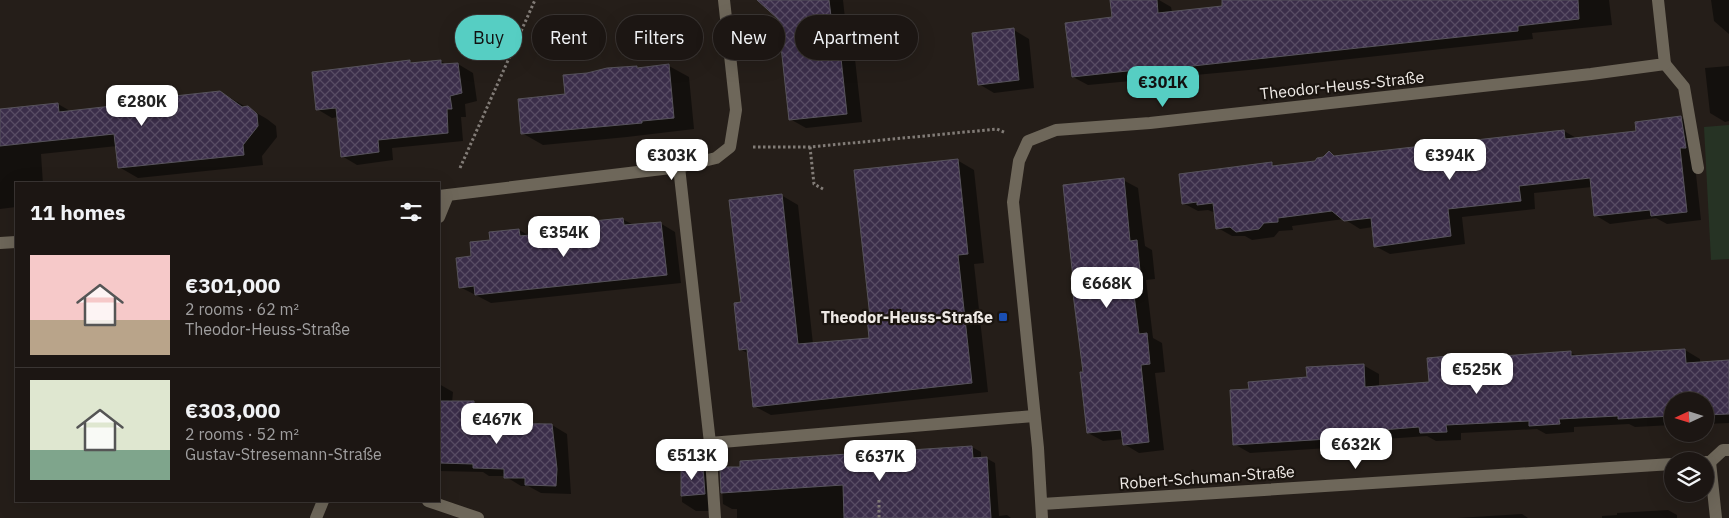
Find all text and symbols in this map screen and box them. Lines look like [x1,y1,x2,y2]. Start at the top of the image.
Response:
chip: Buy [455,15,522,60]
chip: Rent [532,15,606,60]
chip: Filters [616,15,703,60]
chip: New [713,15,785,60]
chip: Apartment [795,15,918,60]
pin: €301K [1128,66,1198,108]
street label: Theodor-Heuss-Straße [1259,66,1425,104]
text: €301K [1138,72,1188,92]
pin: €280K [107,84,177,127]
text: €280K [117,91,167,111]
pin: €303K [637,138,707,181]
pin: €394K [1415,138,1485,181]
text: €303K [647,145,697,165]
text: €394K [1425,145,1475,165]
text: 11 homes [30,198,126,226]
icon: filters [397,198,425,226]
pin: €354K [529,216,599,258]
text: €354K [539,222,589,242]
pin: €668K [1072,266,1142,309]
text: €301,000 [185,271,280,299]
text: €668K [1082,273,1132,293]
icon: home [70,275,130,335]
text: 2 rooms · 62 m² [185,299,299,319]
place label: Theodor-Heuss-Straße [821,307,993,327]
marker: Theodor-Heuss-Straße [997,311,1009,323]
text: Theodor-Heuss-Straße [185,319,350,339]
pin: €525K [1442,352,1512,395]
text: €525K [1452,359,1502,379]
north arrow [1664,392,1714,442]
map controls [1664,392,1714,502]
text: €303,000 [185,396,280,424]
icon: home [70,400,130,460]
pin: €467K [462,402,532,445]
text: €467K [472,409,522,429]
text: 2 rooms · 52 m² [185,424,299,444]
pin: €632K [1321,428,1391,470]
text: €632K [1331,434,1381,454]
pin: €513K [657,438,727,481]
pin: €637K [845,440,915,482]
text: Gustav-Stresemann-Straße [185,444,382,464]
text: €513K [667,445,717,465]
text: €637K [855,446,905,466]
button: layers [1664,452,1714,502]
street label: Robert-Schuman-Straße [1119,461,1296,493]

